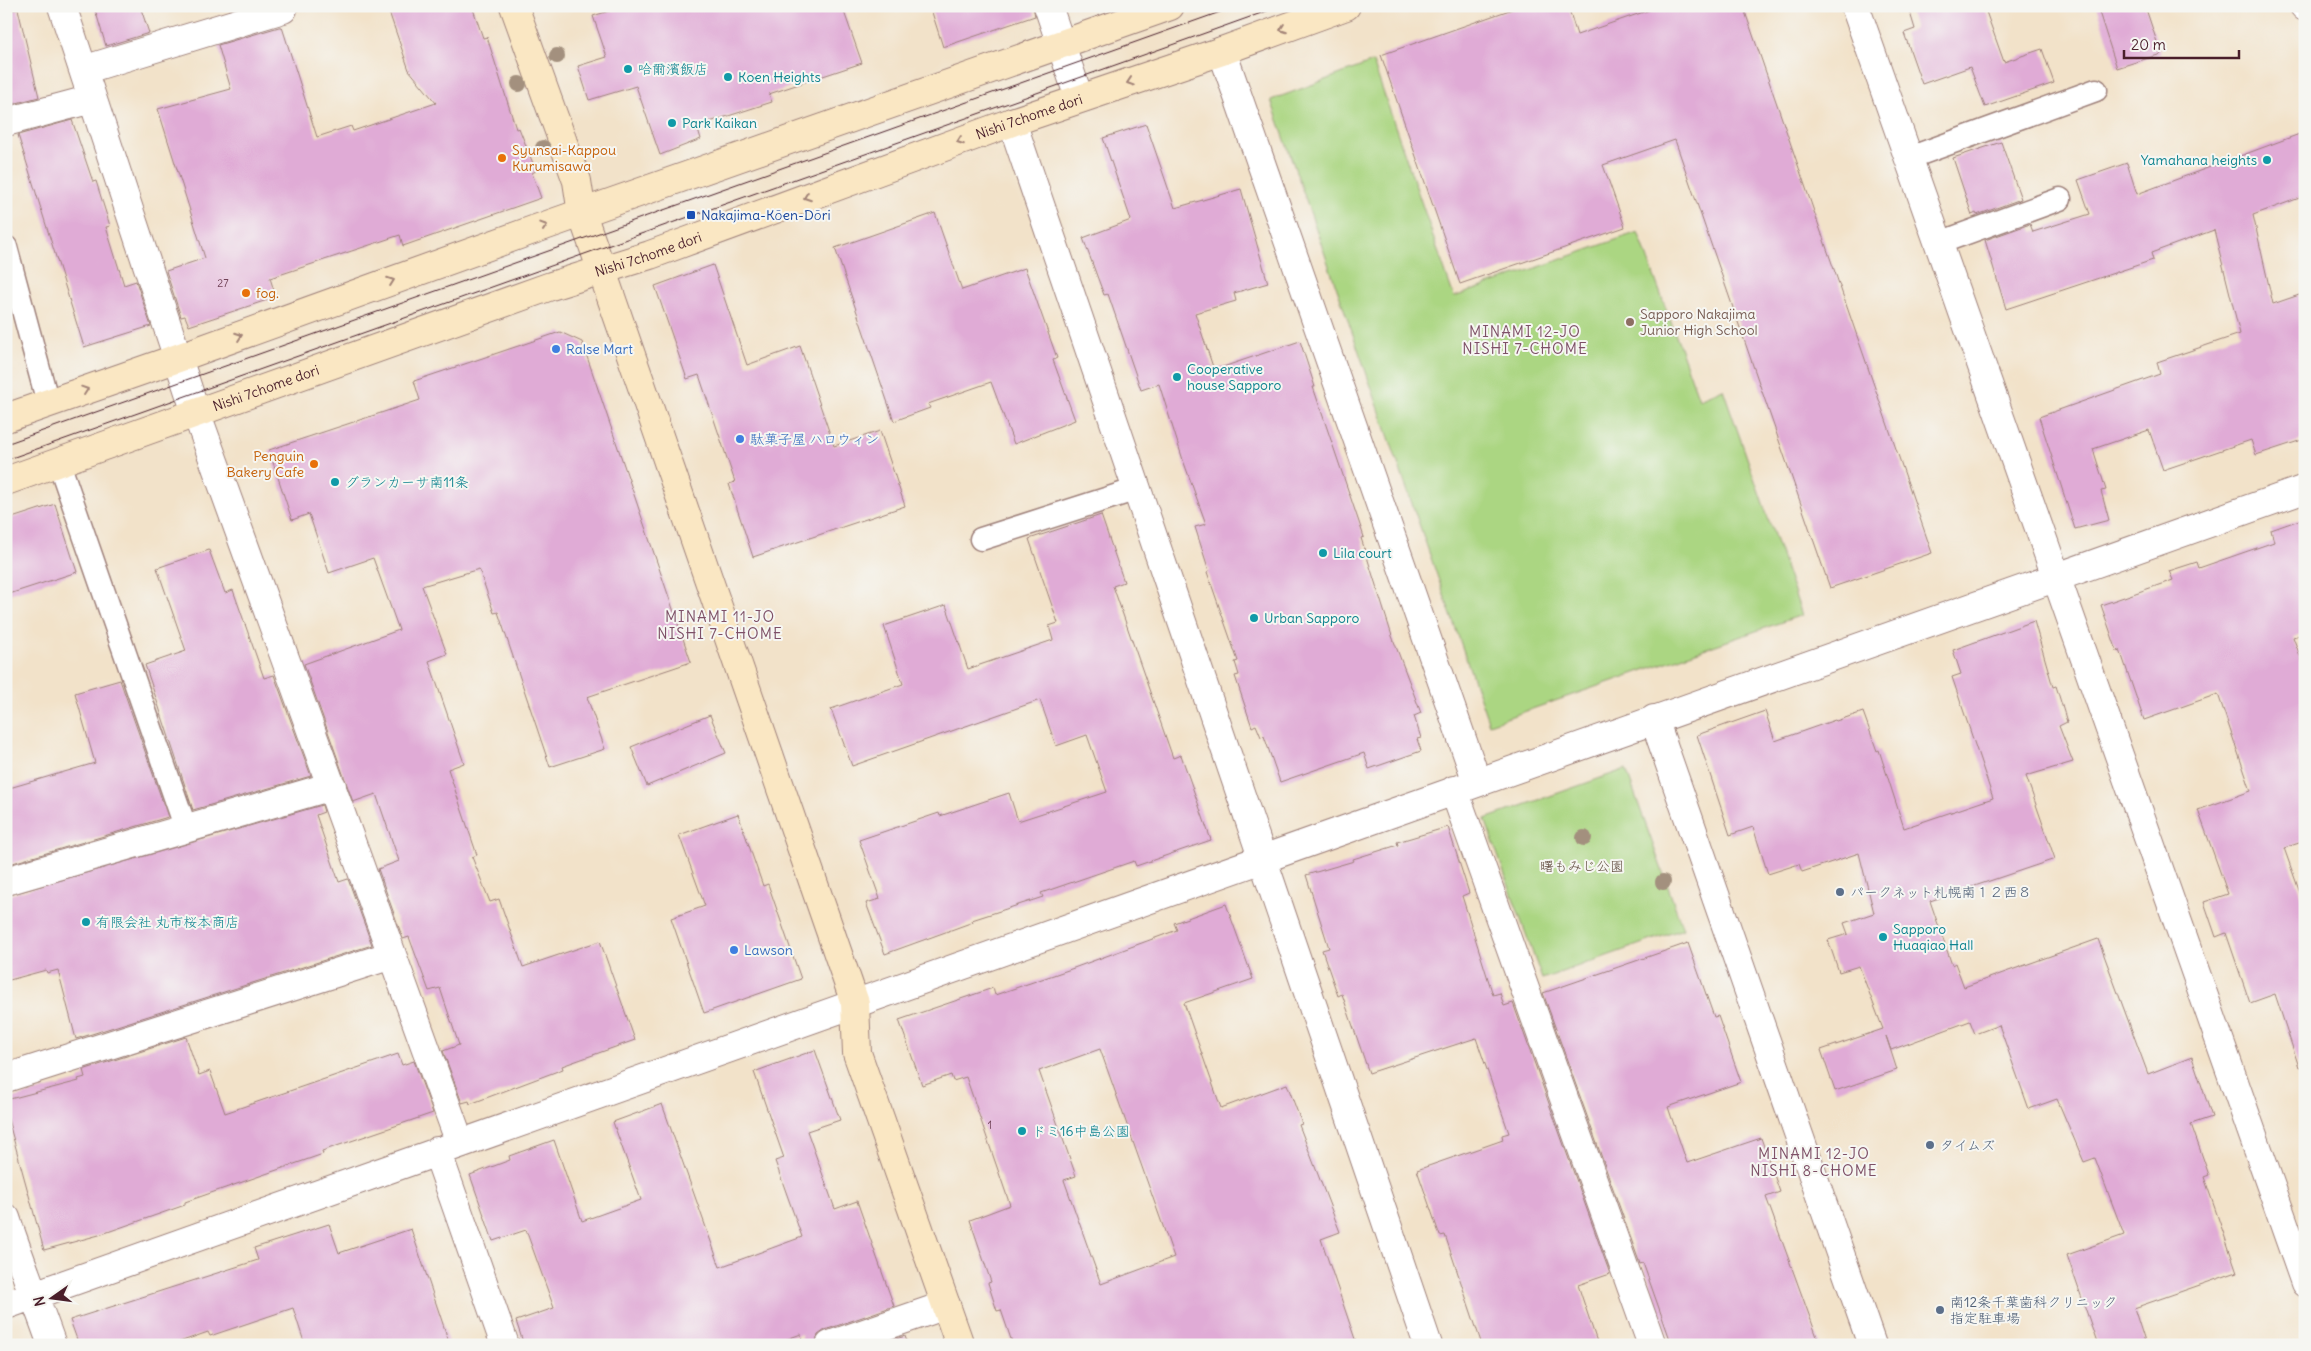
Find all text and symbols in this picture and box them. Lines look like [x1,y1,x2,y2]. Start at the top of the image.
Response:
one-way arrow [1279,23,1288,33]
scale bar [2124,28,2238,60]
text: 20 m [2131,35,2166,54]
place label: 哈爾濱飯店 [638,60,708,78]
marker: 哈爾濱飯店 [622,63,634,75]
place label: Koen Heights [738,68,821,86]
marker: Koen Heights [722,71,734,83]
one-way arrow [1126,76,1134,86]
street label: Nishi 7chome dori [973,90,1085,144]
place label: Park Kaikan [682,114,757,132]
marker: Park Kaikan [666,117,678,129]
one-way arrow [956,135,964,145]
place label: Syunsai-Kappou Kurumisawa [512,141,616,175]
place label: Yamahana heights [2141,151,2257,169]
marker: Syunsai-Kappou Kurumisawa [496,152,508,164]
marker: Yamahana heights [2261,154,2273,166]
one-way arrow [803,191,812,201]
place label: Nakajima-Kōen-Dōri [701,206,831,224]
marker: Nakajima-Kōen-Dōri [685,209,697,221]
one-way arrow [540,222,548,232]
street label: Nishi 7chome dori [592,228,704,281]
house number: 27 [217,276,229,290]
one-way arrow [387,277,395,287]
place label: fog. [256,284,279,302]
marker: fog. [240,287,252,299]
place label: Sapporo Nakajima Junior High School [1640,305,1758,339]
marker: Sapporo Nakajima Junior High School [1624,316,1636,328]
district label: MINAMI 12-JO NISHI 7-CHOME [1462,322,1588,358]
one-way arrow [234,332,242,342]
place label: Ralse Mart [566,340,633,358]
marker: Ralse Mart [550,343,562,355]
place label: Cooperative house Sapporo [1187,360,1282,394]
street label: Nishi 7chome dori [210,361,322,415]
marker: Cooperative house Sapporo [1171,371,1183,383]
one-way arrow [81,386,89,396]
place label: 駄菓子屋 ハロウィン [750,430,879,448]
marker: 駄菓子屋 ハロウィン [734,433,746,445]
place label: Penguin Bakery Cafe [226,447,304,481]
marker: Penguin Bakery Cafe [308,458,320,470]
place label: グランカーサ南11条 [345,473,469,491]
marker: グランカーサ南11条 [329,476,341,488]
place label: Lila court [1333,544,1392,562]
marker: Lila court [1317,547,1329,559]
district label: MINAMI 11-JO NISHI 7-CHOME [657,607,783,643]
place label: Urban Sapporo [1264,609,1359,627]
marker: Urban Sapporo [1248,612,1260,624]
park label: 曙もみじ公園 [1540,857,1624,875]
place label: パークネット札幌南１２西８ [1850,883,2031,901]
marker: パークネット札幌南１２西８ [1834,886,1846,898]
place label: 有限会社 丸市桜本商店 [96,913,239,931]
marker: 有限会社 丸市桜本商店 [80,916,92,928]
place label: Sapporo Huaqiao Hall [1893,920,1973,954]
marker: Sapporo Huaqiao Hall [1877,931,1889,943]
place label: Lawson [744,941,793,959]
marker: Lawson [728,944,740,956]
house number: 1 [988,1118,992,1132]
place label: ドミ16中島公園 [1032,1122,1130,1140]
marker: ドミ16中島公園 [1016,1125,1028,1137]
place label: タイムズ [1940,1136,1995,1154]
marker: タイムズ [1924,1139,1936,1151]
district label: MINAMI 12-JO NISHI 8-CHOME [1750,1144,1878,1180]
north arrow [28,1274,78,1324]
place label: 南12条千葉歯科クリニック 指定駐車場 [1950,1293,2117,1327]
text: N [29,1294,49,1308]
marker: 南12条千葉歯科クリニック 指定駐車場 [1934,1304,1946,1316]

